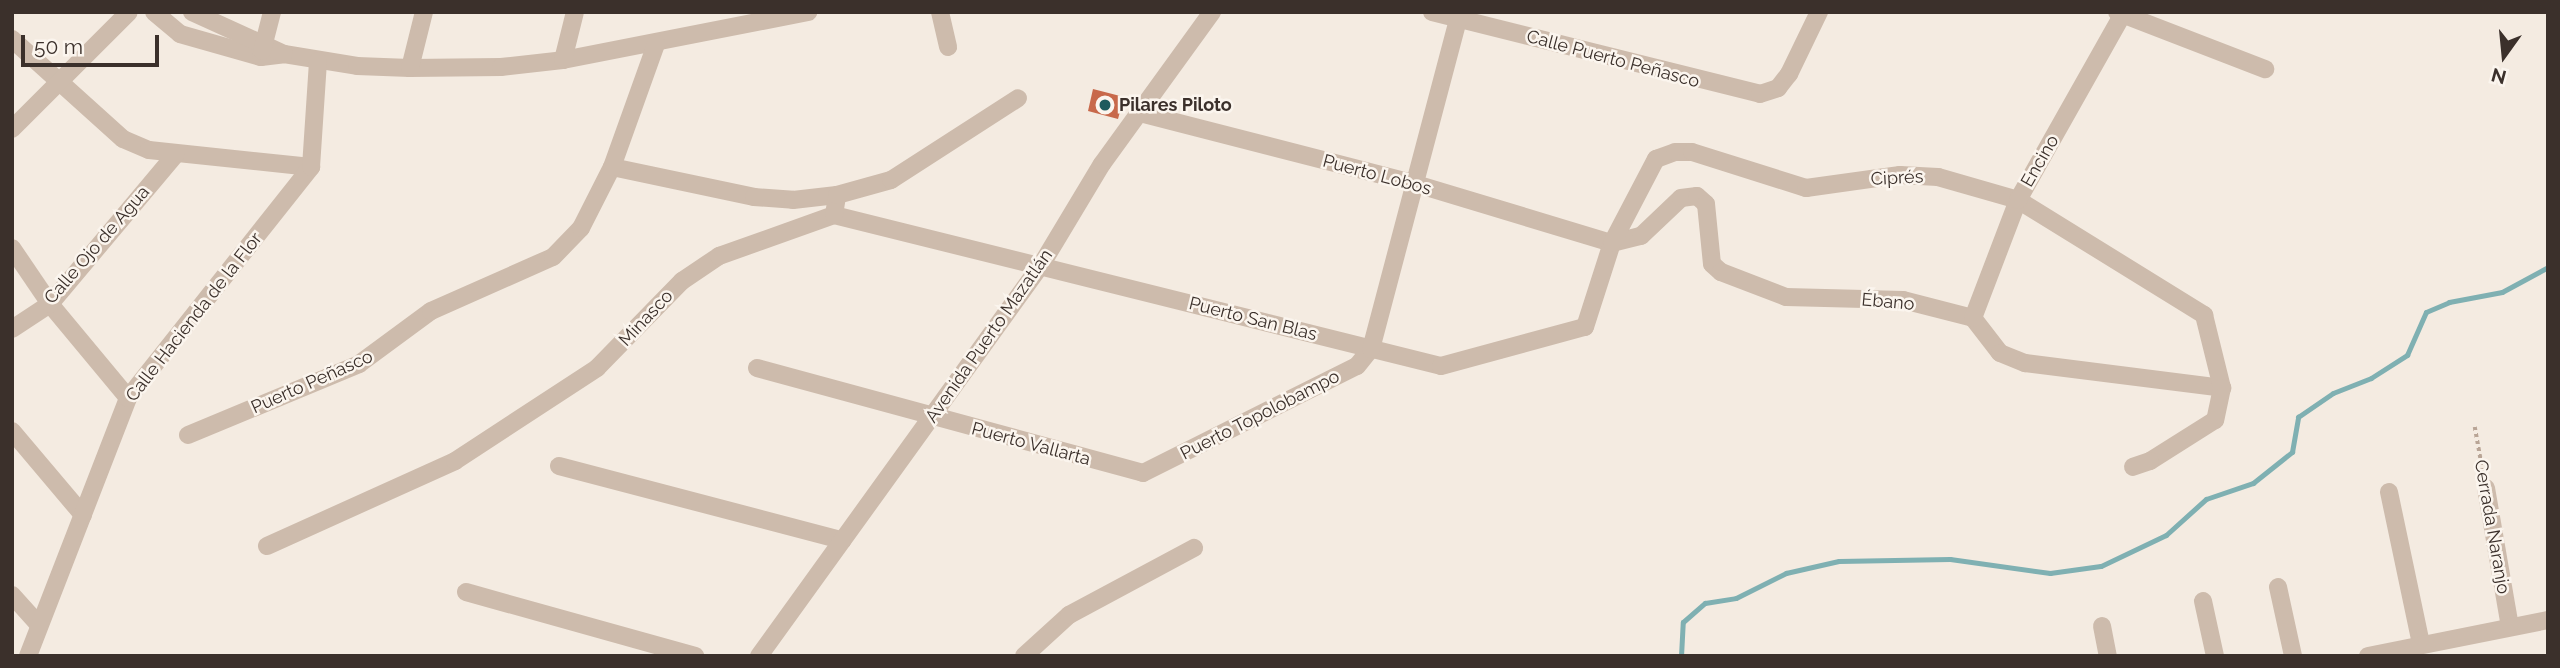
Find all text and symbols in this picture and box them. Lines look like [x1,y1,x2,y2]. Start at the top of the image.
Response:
scale bar [24,21,163,65]
north arrow [2469,21,2539,91]
street label: Calle Puerto Peñasco [1524,26,1702,92]
text: 50 m [34,34,83,59]
text: N [2489,64,2508,89]
place label: Pilares Piloto [1119,94,1232,116]
marker: Pilares Piloto [1097,97,1113,113]
street label: Encino [2017,131,2063,191]
street label: Puerto Lobos [1320,150,1434,200]
street label: Ciprés [1870,166,1924,190]
street label: Calle Ojo de Agua [40,181,154,309]
street label: Calle Hacienda de la Flor [121,228,267,406]
street label: Avenida Puerto Mazatlán [921,245,1057,427]
street label: Minasco [615,285,677,351]
street label: Ébano [1861,289,1915,315]
street label: Puerto San Blas [1187,293,1319,345]
street label: Puerto Peñasco [248,345,376,419]
street label: Puerto Topolobampo [1177,365,1343,465]
street label: Puerto Vallarta [969,418,1093,470]
street label: Cerrada Naranjo [2470,458,2514,596]

